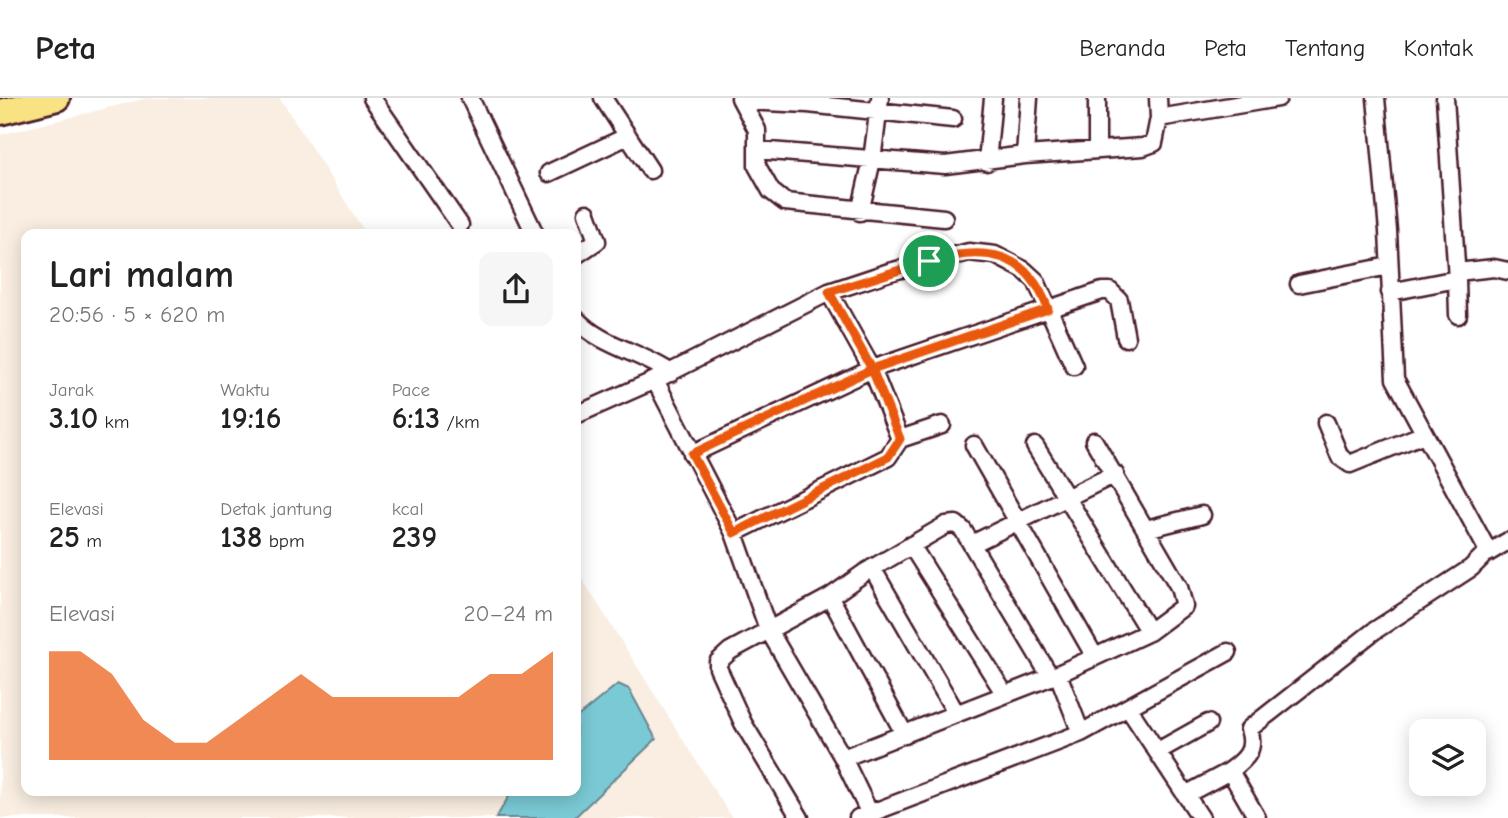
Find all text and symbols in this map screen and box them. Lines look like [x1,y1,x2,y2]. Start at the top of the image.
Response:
text: Peta [35,29,96,67]
text: Beranda [1079,34,1166,62]
text: Peta [1204,34,1247,62]
text: Tentang [1285,34,1365,62]
text: Kontak [1403,34,1473,62]
pin [899,231,959,291]
icon: arrive [910,242,948,280]
button: share [479,252,553,326]
text: Lari malam [49,253,234,297]
text: 20:56 · 5 × 620 m [49,301,225,328]
text: Jarak [49,379,94,401]
text: Waktu [220,379,270,401]
text: Pace [392,379,430,401]
text: 3.10 [49,401,98,436]
text: 19:16 [220,401,282,436]
text: 6:13 [392,401,440,436]
text: km [98,411,129,433]
text: /km [440,411,480,433]
text: Elevasi [49,498,104,520]
text: Detak jantung [220,498,333,520]
text: kcal [392,498,424,520]
text: 25 [49,520,80,555]
text: 138 [220,520,262,555]
text: 239 [392,520,437,555]
text: m [80,530,102,552]
text: bpm [262,530,305,552]
text: Elevasi [49,600,115,627]
text: 20–24 m [463,600,553,627]
map controls [1409,719,1486,796]
button: layers [1409,719,1486,796]

